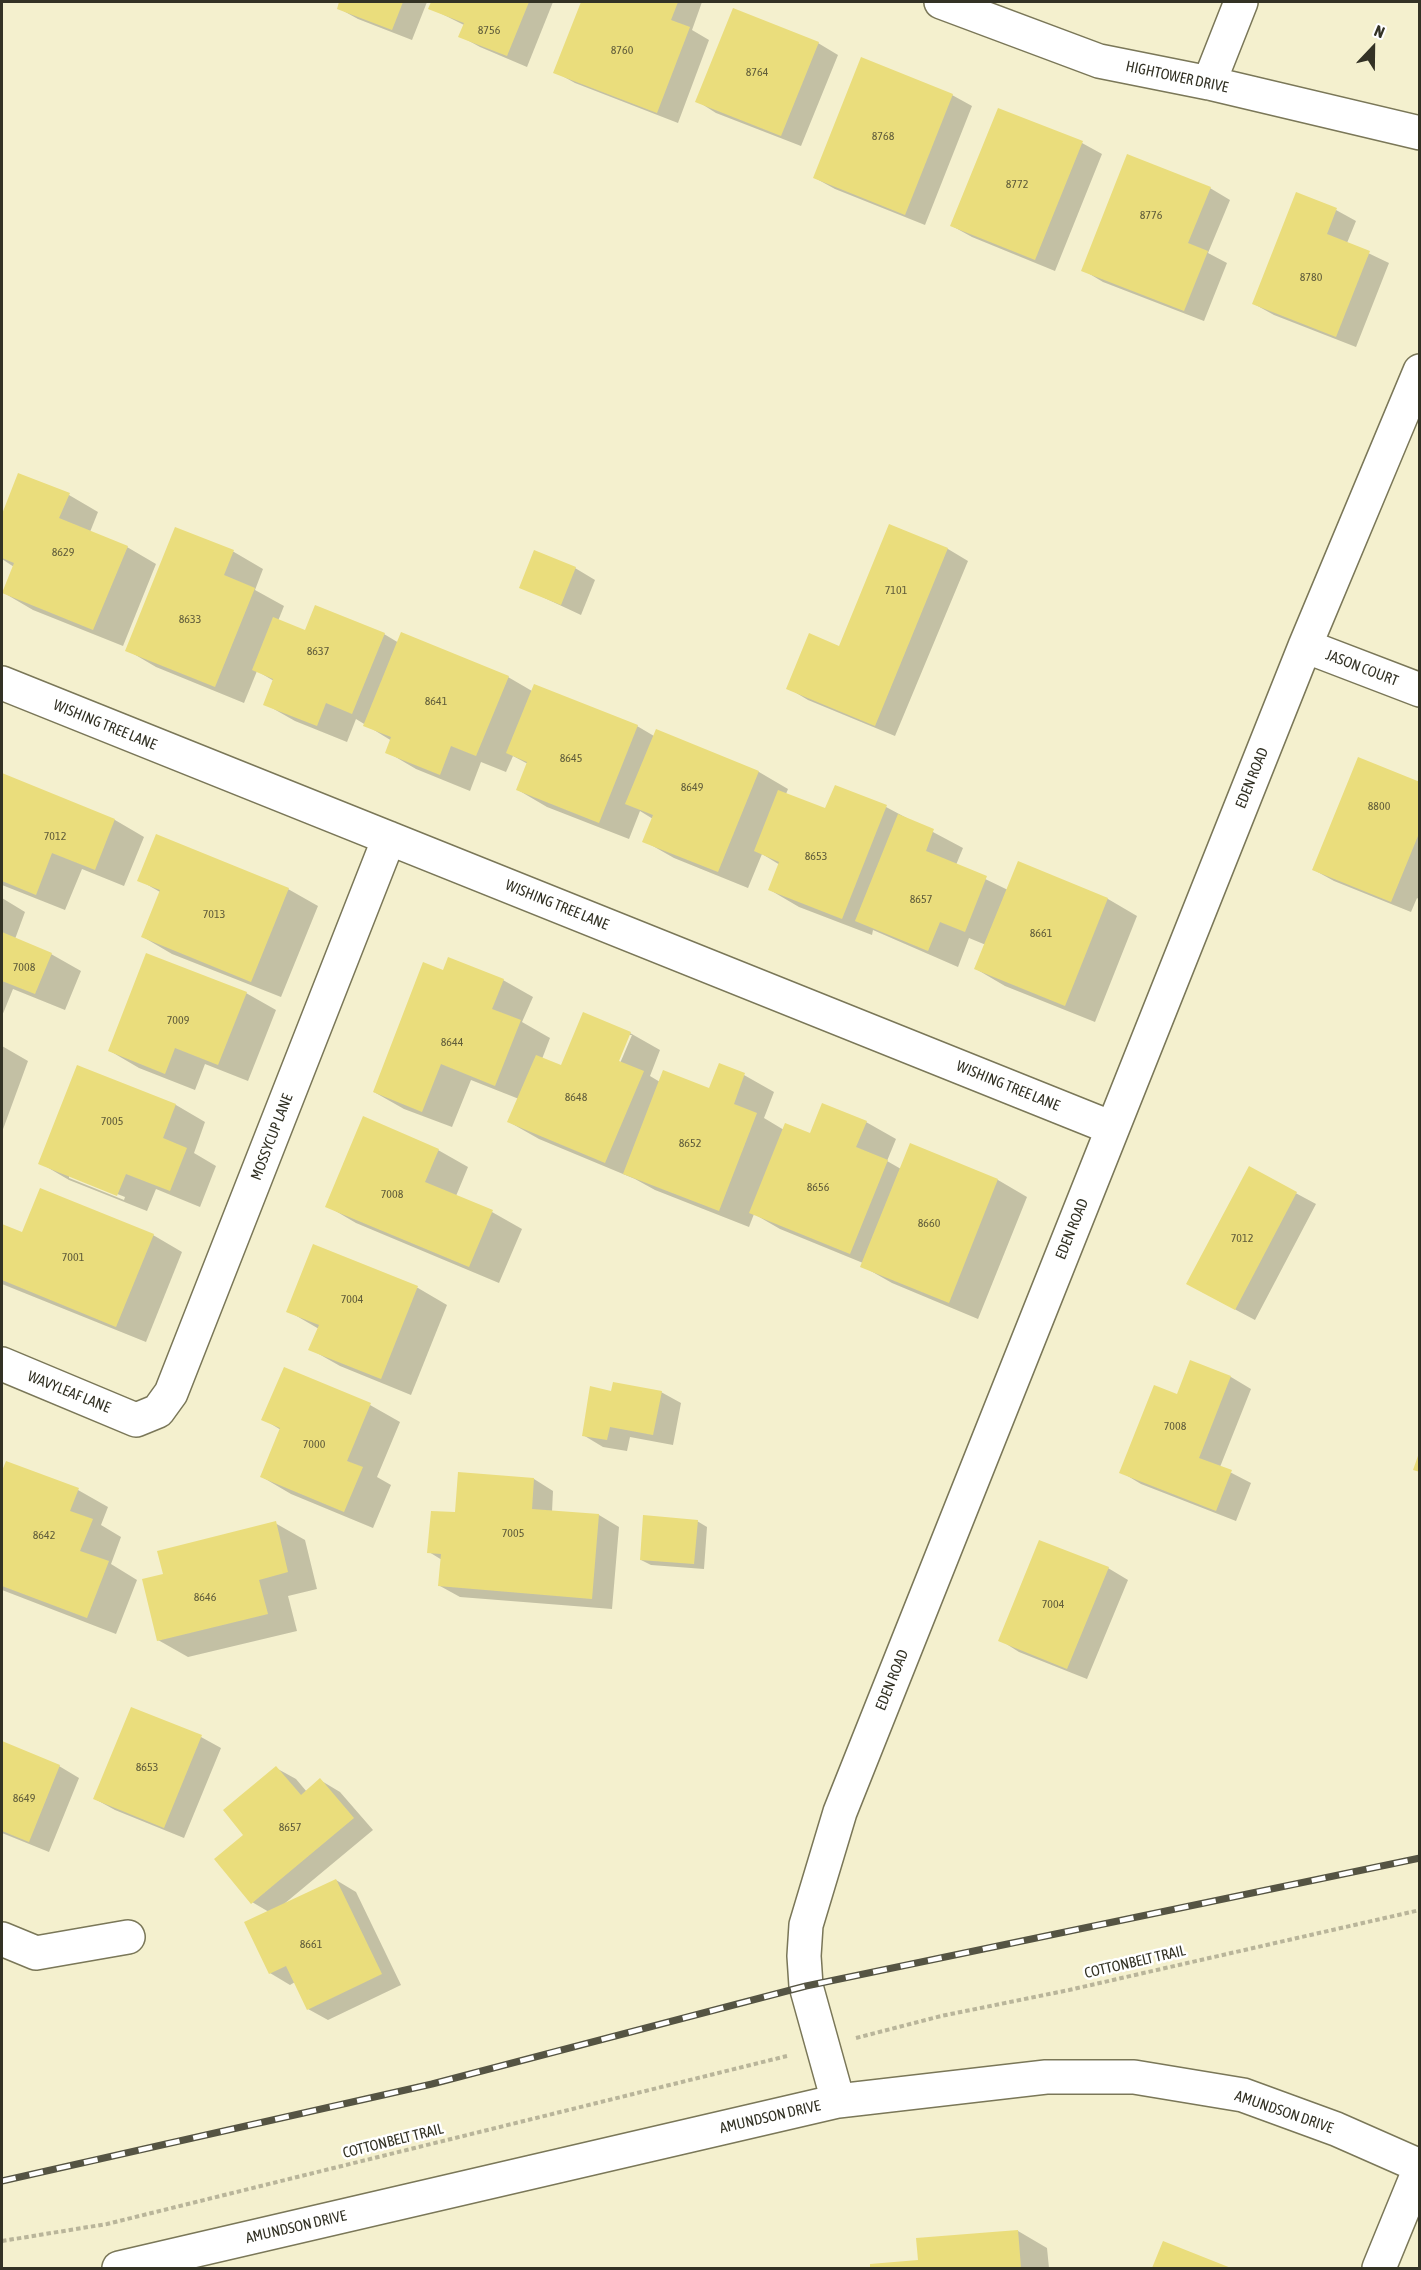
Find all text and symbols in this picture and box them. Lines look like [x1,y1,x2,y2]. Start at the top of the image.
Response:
north arrow [1343,18,1403,78]
text: N [1372,21,1387,41]
house number: 8756 [478,23,500,37]
house number: 8760 [611,43,633,57]
street label: HIGHTOWER DRIVE [1124,57,1230,97]
house number: 8764 [746,65,768,79]
house number: 8768 [872,129,894,143]
house number: 8772 [1006,177,1028,191]
house number: 8776 [1140,208,1162,222]
house number: 8780 [1300,270,1322,284]
house number: 8629 [52,545,74,559]
house number: 7101 [885,583,907,597]
house number: 8633 [179,612,201,626]
house number: 8637 [307,644,329,658]
street label: JASON COURT [1323,646,1401,690]
house number: 8641 [425,694,447,708]
street label: WISHING TREE LANE [51,696,159,754]
street label: EDEN ROAD [1232,745,1272,811]
house number: 8645 [560,751,582,765]
house number: 8649 [681,780,703,794]
house number: 8800 [1368,799,1390,813]
house number: 7012 [44,829,66,843]
house number: 8653 [805,849,827,863]
street label: WISHING TREE LANE [503,876,611,934]
house number: 8657 [910,892,932,906]
house number: 7013 [203,907,225,921]
house number: 8661 [1030,926,1052,940]
house number: 7008 [13,960,35,974]
house number: 7009 [167,1013,189,1027]
house number: 8644 [441,1035,463,1049]
street label: WISHING TREE LANE [954,1057,1062,1115]
house number: 8648 [565,1090,587,1104]
street label: MOSSYCUP LANE [247,1091,297,1183]
house number: 7005 [101,1114,123,1128]
house number: 8652 [679,1136,701,1150]
house number: 8656 [807,1180,829,1194]
house number: 7008 [381,1187,403,1201]
street label: EDEN ROAD [1052,1196,1092,1262]
house number: 8660 [918,1216,940,1230]
house number: 7012 [1231,1231,1253,1245]
house number: 7001 [62,1250,84,1264]
house number: 7004 [341,1292,363,1306]
street label: WAVYLEAF LANE [25,1367,113,1417]
house number: 7008 [1164,1419,1186,1433]
house number: 7000 [303,1437,325,1451]
house number: 7005 [502,1526,524,1540]
house number: 8642 [33,1528,55,1542]
house number: 8646 [194,1590,216,1604]
house number: 7004 [1042,1597,1064,1611]
street label: EDEN ROAD [872,1647,912,1713]
house number: 8653 [136,1760,158,1774]
house number: 8649 [13,1791,35,1805]
house number: 8657 [279,1820,301,1834]
house number: 8661 [300,1937,322,1951]
street label: COTTONBELT TRAIL [1083,1942,1187,1982]
street label: AMUNDSON DRIVE [1232,2087,1336,2137]
street label: AMUNDSON DRIVE [718,2097,822,2137]
street label: COTTONBELT TRAIL [341,2120,445,2162]
street label: AMUNDSON DRIVE [244,2207,348,2247]

